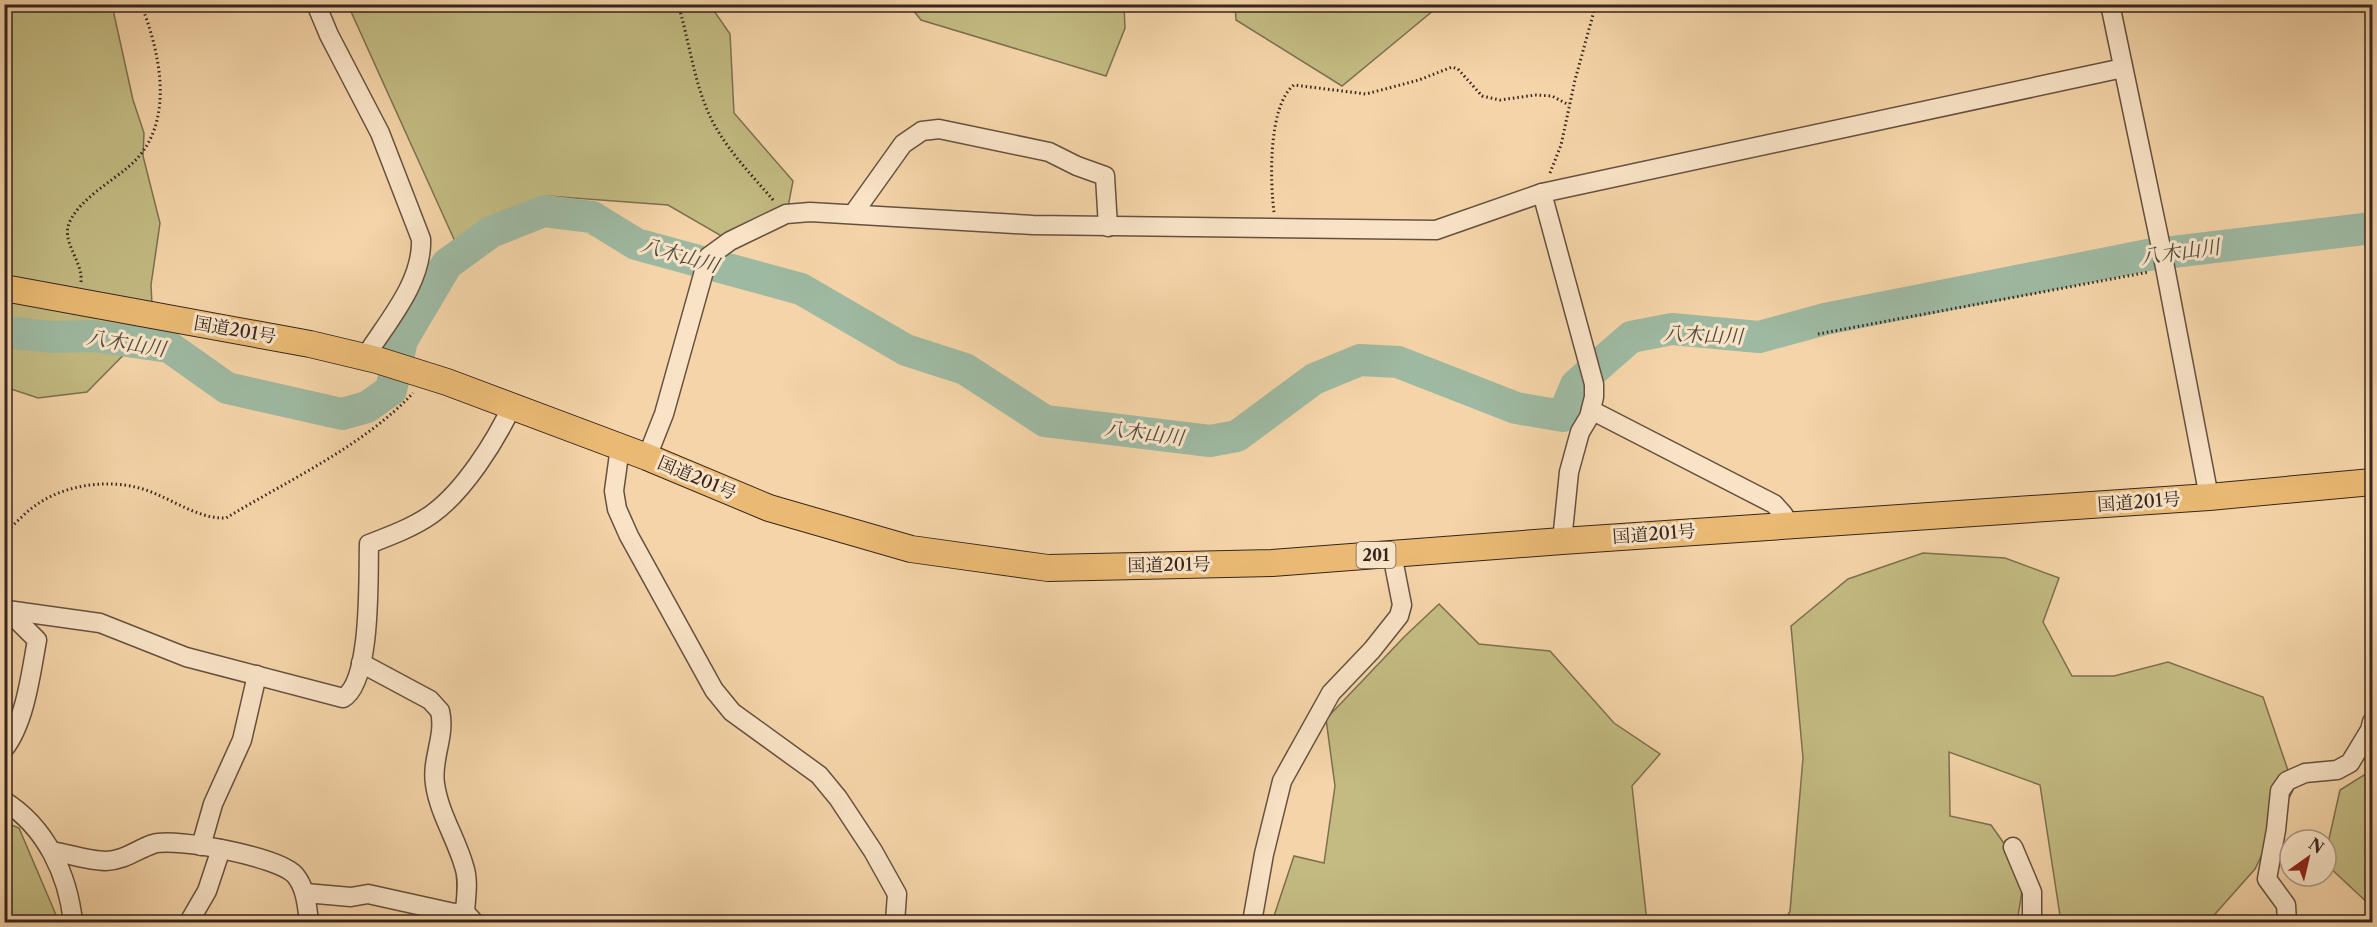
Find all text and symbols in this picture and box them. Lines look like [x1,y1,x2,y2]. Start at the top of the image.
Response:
water label: 八木山川 [638,232,724,278]
water label: 八木山川 [2139,234,2223,269]
street label: 国道201号 [192,312,278,348]
water label: 八木山川 [1663,322,1745,348]
water label: 八木山川 [85,325,169,361]
water label: 八木山川 [1103,416,1187,450]
street label: 国道201号 [654,452,740,504]
street label: 国道201号 [2097,488,2181,516]
street label: 国道201号 [1612,520,1696,548]
road number: 201 [1356,542,1396,568]
street label: 国道201号 [1127,553,1211,577]
north arrow [2278,828,2338,888]
text: N [2305,833,2328,858]

